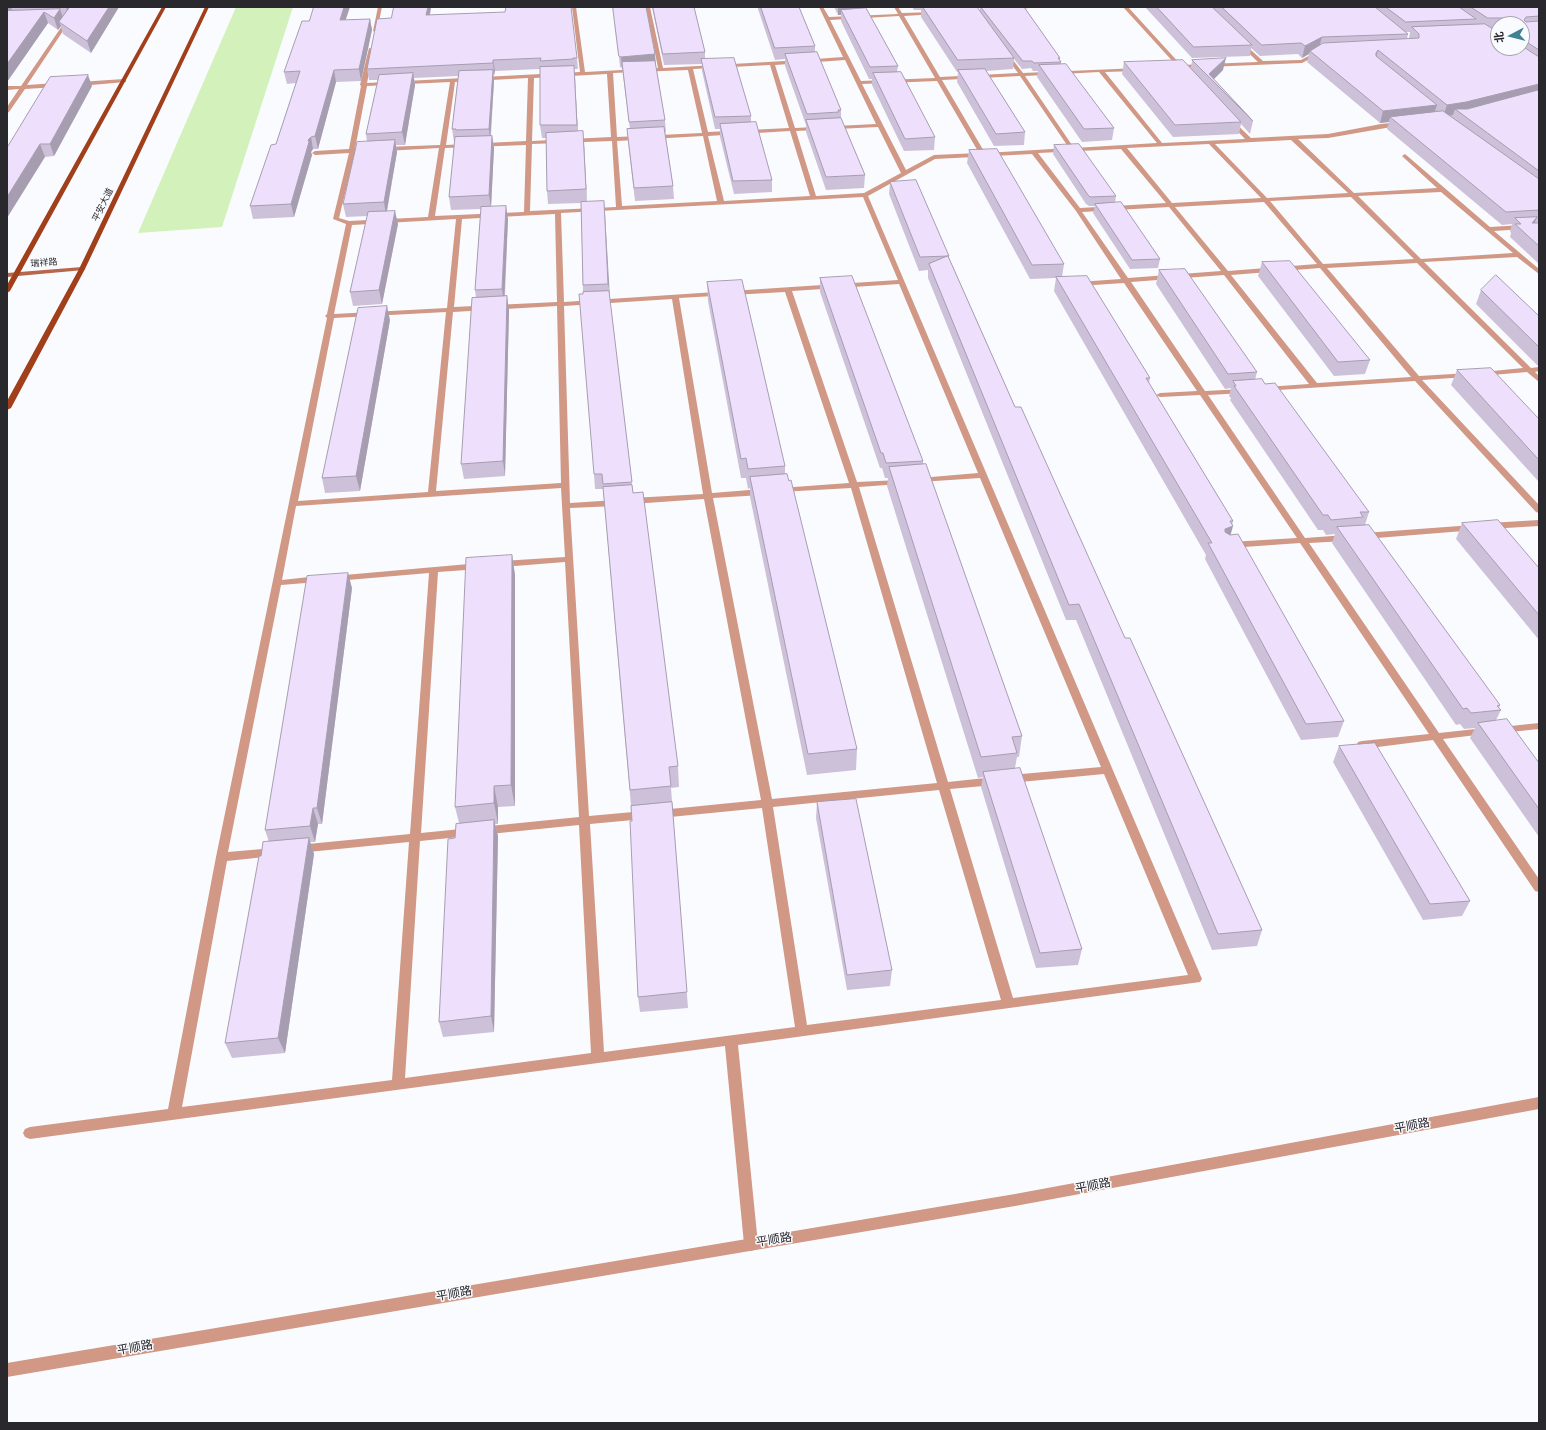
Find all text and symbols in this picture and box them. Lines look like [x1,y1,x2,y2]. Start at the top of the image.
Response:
north arrow [1490,16,1530,56]
text: 北 [1490,31,1507,44]
street label: 平安大道 [90,186,116,224]
street label: 瑞祥路 [30,256,58,270]
street label: 平顺路 [1393,1115,1431,1137]
street label: 平顺路 [1074,1175,1112,1197]
street label: 平顺路 [755,1230,793,1250]
street label: 平顺路 [435,1284,473,1304]
street label: 平顺路 [116,1338,154,1358]

